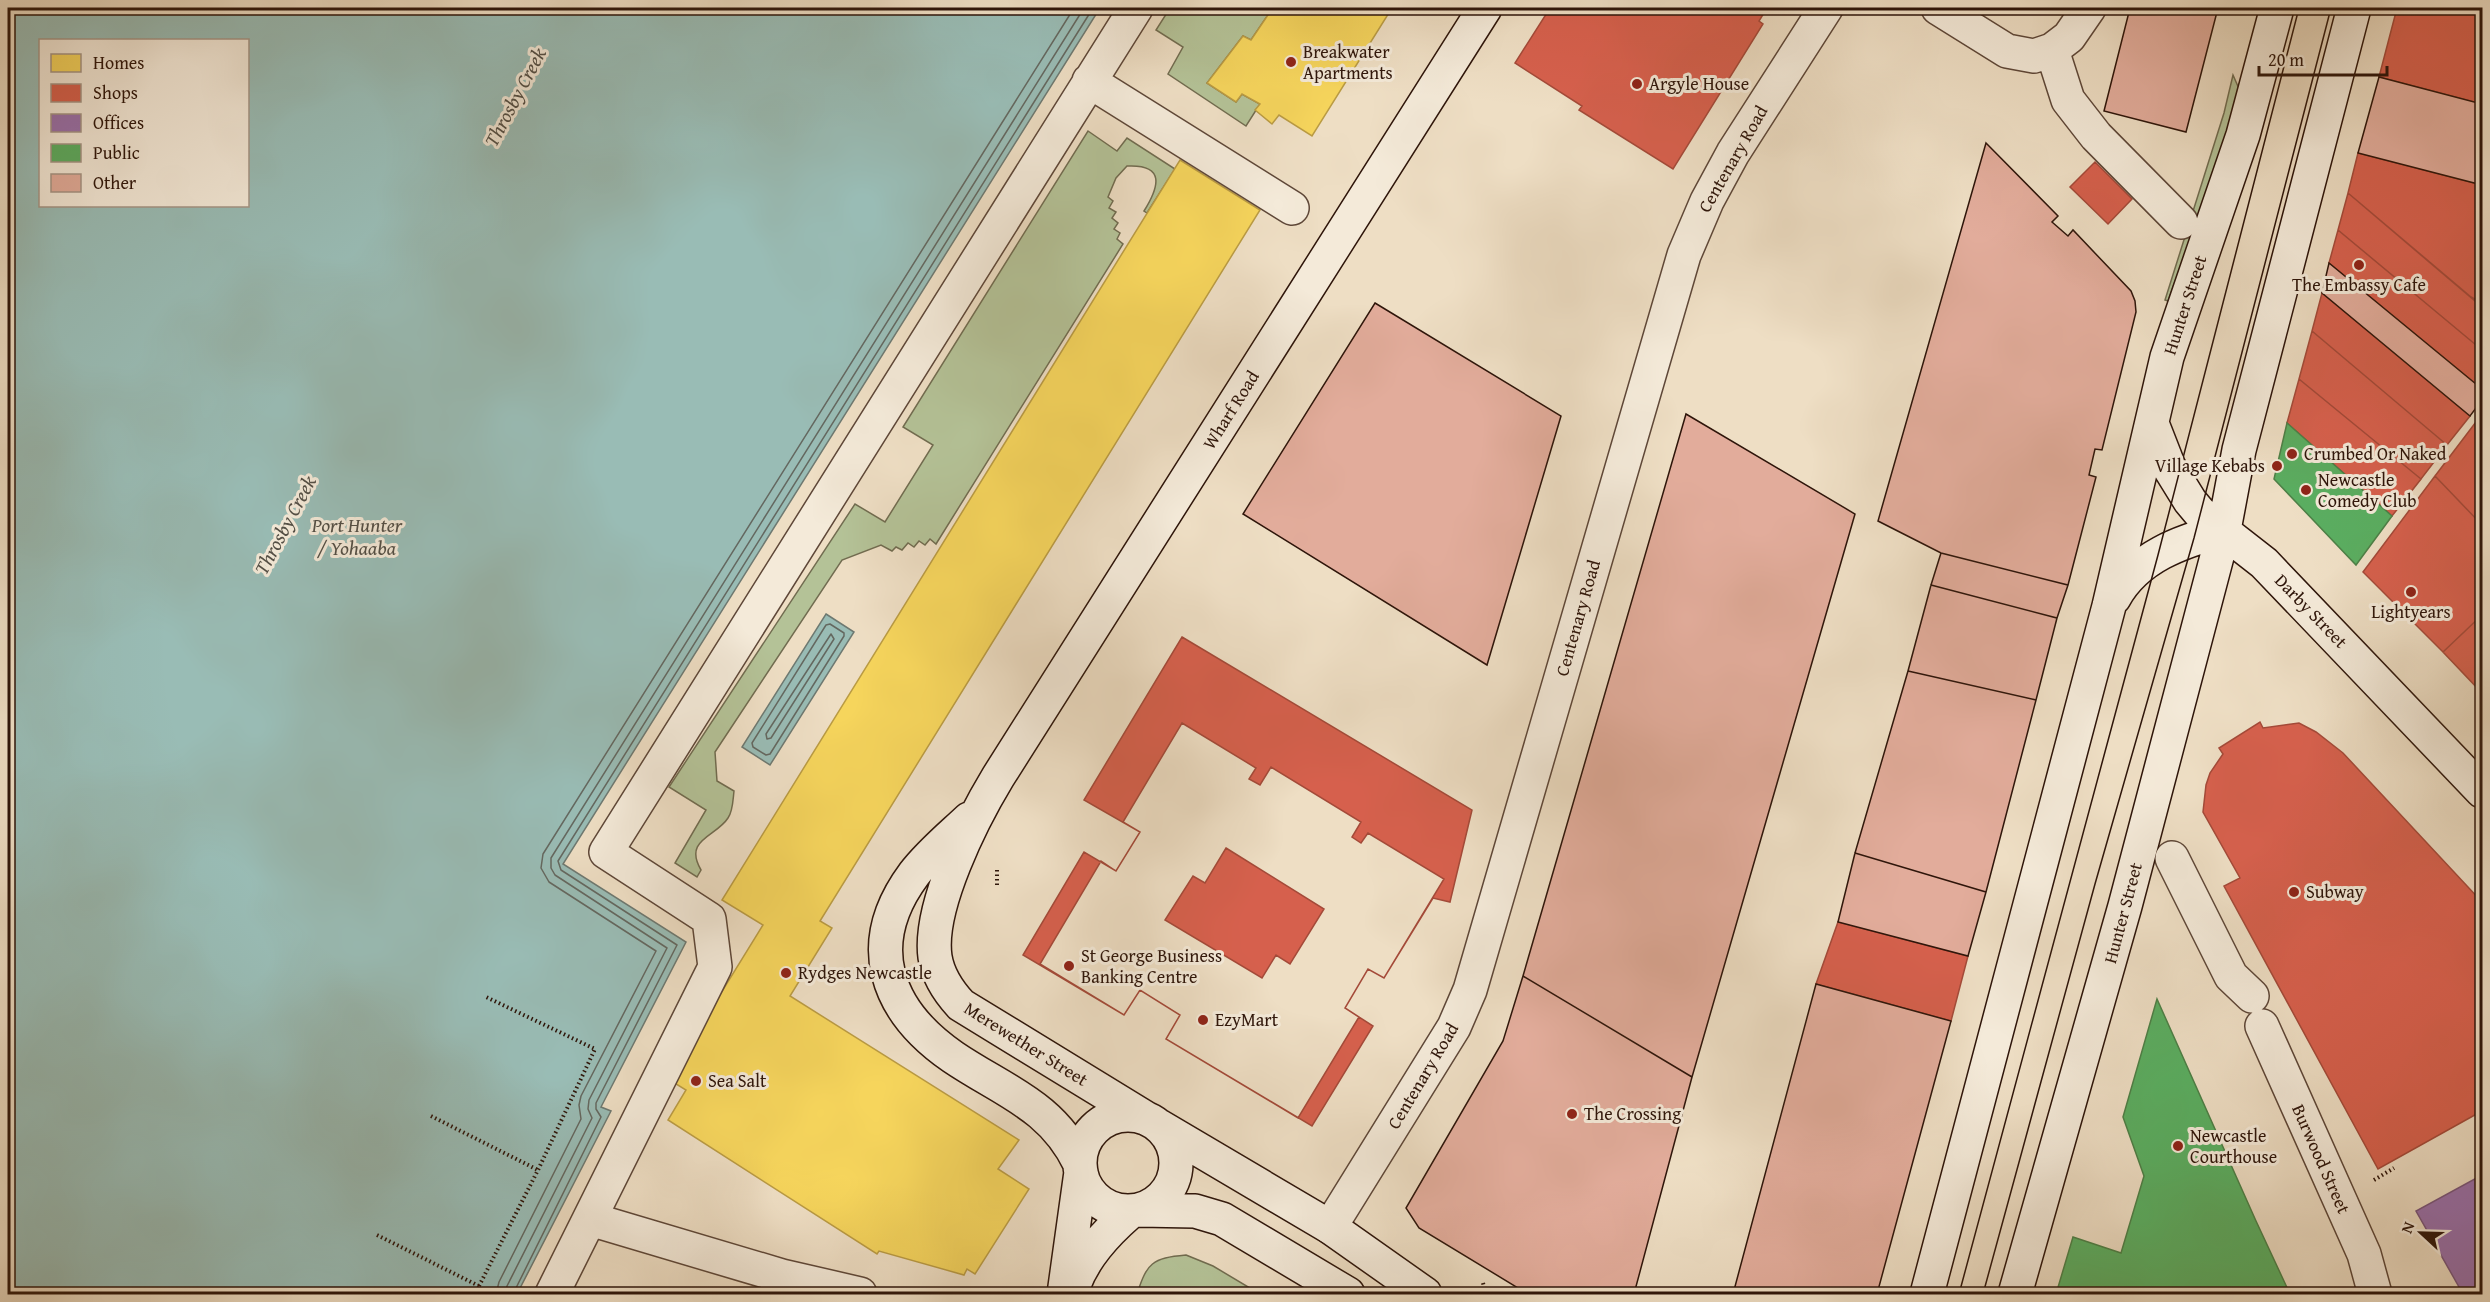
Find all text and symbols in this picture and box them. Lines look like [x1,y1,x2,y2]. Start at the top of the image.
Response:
place label: Breakwater Apartments [1303,38,1393,86]
legend [39,39,249,207]
scale bar [2259,39,2386,77]
water label: Throsby Creek [476,41,553,151]
text: 20 m [2268,46,2304,73]
text: Homes [93,49,144,76]
marker: Breakwater Apartments [1284,55,1298,69]
place label: Argyle House [1649,70,1749,97]
marker: Argyle House [1630,77,1644,91]
text: Shops [93,79,138,106]
street label: Centenary Road [1691,100,1774,217]
text: Offices [93,109,144,136]
text: Public [93,139,140,166]
text: Other [93,169,137,196]
street label: Hunter Street [2156,251,2214,358]
marker: The Embassy Cafe [2352,258,2366,272]
place label: The Embassy Cafe [2292,271,2426,298]
street label: Wharf Road [1196,365,1266,455]
place label: Crumbed Or Naked [2304,440,2447,467]
marker: Crumbed Or Naked [2285,447,2299,461]
place label: Village Kebabs [2155,452,2265,479]
marker: Village Kebabs [2270,459,2284,473]
place label: Newcastle Comedy Club [2318,466,2417,514]
water label: Throsby Creek [246,469,323,579]
marker: Newcastle Comedy Club [2299,483,2313,497]
water label: Port Hunter / Yohaaba [311,510,403,562]
street label: Centenary Road [1548,556,1607,679]
street label: Darby Street [2269,567,2354,655]
marker: Lightyears [2404,585,2418,599]
place label: Lightyears [2371,598,2451,625]
street label: Hunter Street [2096,859,2149,966]
place label: Subway [2306,878,2364,905]
marker: Subway [2287,885,2301,899]
place label: St George Business Banking Centre [1081,942,1222,990]
place label: Rydges Newcastle [798,959,932,986]
marker: St George Business Banking Centre [1062,959,1076,973]
marker: Rydges Newcastle [779,966,793,980]
street label: Merewether Street [959,995,1094,1093]
place label: EzyMart [1215,1006,1279,1033]
marker: EzyMart [1196,1013,1210,1027]
street label: Centenary Road [1380,1017,1465,1134]
place label: Sea Salt [708,1067,767,1094]
marker: Sea Salt [689,1074,703,1088]
place label: The Crossing [1584,1100,1681,1127]
street label: Burwood Street [2285,1100,2358,1218]
marker: The Crossing [1565,1107,1579,1121]
place label: Newcastle Courthouse [2190,1122,2277,1170]
marker: Newcastle Courthouse [2171,1139,2185,1153]
north arrow [2391,1203,2451,1263]
text: N [2394,1218,2420,1237]

